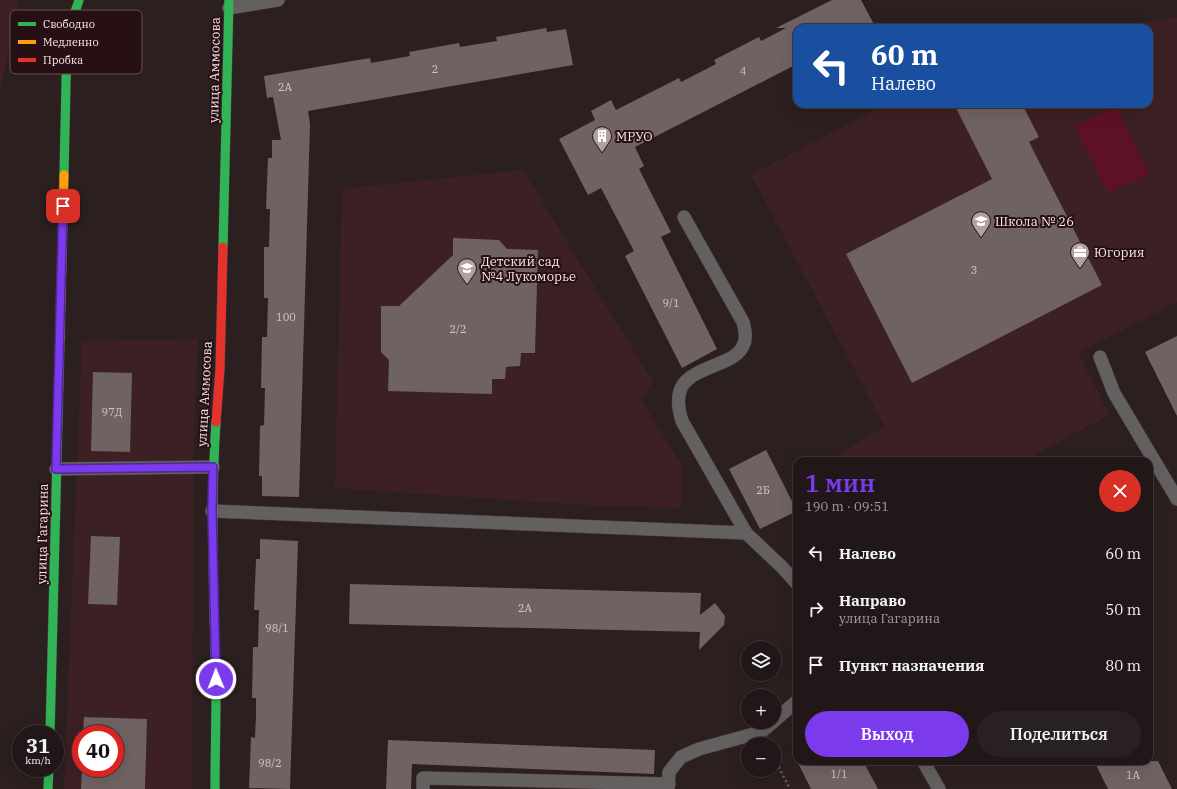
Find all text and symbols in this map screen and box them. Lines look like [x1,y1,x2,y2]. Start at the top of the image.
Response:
legend [10,10,142,74]
text: Свободно [43,17,95,31]
street label: улица Аммосова [205,17,224,123]
text: Медленно [43,35,99,49]
text: 60 m [871,36,938,73]
icon: left [805,40,857,92]
text: Пробка [43,53,83,67]
house number: 2 [432,62,438,76]
house number: 4 [740,64,747,78]
text: Налево [871,72,936,95]
house number: 2А [278,80,293,94]
building icon: МРУО [591,125,613,153]
place label: МРУО [616,128,653,145]
pin [46,189,80,223]
icon: arrive [52,195,74,217]
school or university icon: Школа № 26 [970,210,992,238]
place label: Школа № 26 [995,213,1074,230]
office icon: Югория [1069,241,1091,269]
place label: Югория [1094,244,1145,261]
place label: Детский сад №4 Лукоморье [481,253,576,285]
school or university icon: Детский сад №4 Лукоморье [456,257,478,285]
house number: 3 [971,263,977,277]
house number: 9/1 [662,296,680,310]
house number: 100 [276,310,296,324]
house number: 2/2 [449,322,467,336]
street label: улица Аммосова [193,341,216,447]
house number: 97Д [102,405,123,419]
text: 1 мин [805,467,875,499]
button: close [1099,470,1141,512]
street label: улица Гагарина [33,483,52,585]
house number: 2Б [756,483,770,497]
text: 190 m · 09:51 [805,498,889,515]
icon: left [805,542,827,564]
text: Налево [839,544,896,563]
text: 60 m [1105,544,1141,563]
text: Направо [839,591,906,610]
icon: right [805,598,827,620]
text: 50 m [1105,600,1141,619]
house number: 2А [518,601,533,615]
text: улица Гагарина [839,610,940,627]
house number: 98/1 [265,621,289,635]
map controls [741,641,781,777]
button: layers [741,641,781,681]
icon: arrive [805,654,827,676]
text: Пункт назначения [839,656,985,675]
text: 80 m [1105,656,1141,675]
position arrow [195,658,237,700]
button: + [741,689,781,729]
button: Выход [805,711,969,757]
button: Поделиться [977,711,1141,757]
speed limit sign: 40 [72,725,124,777]
text: 31 [26,732,50,759]
button: − [741,737,781,777]
text: km/h [25,754,51,767]
house number: 98/2 [258,756,282,770]
house number: 1/1 [830,767,848,781]
house number: 1А [1126,768,1141,782]

